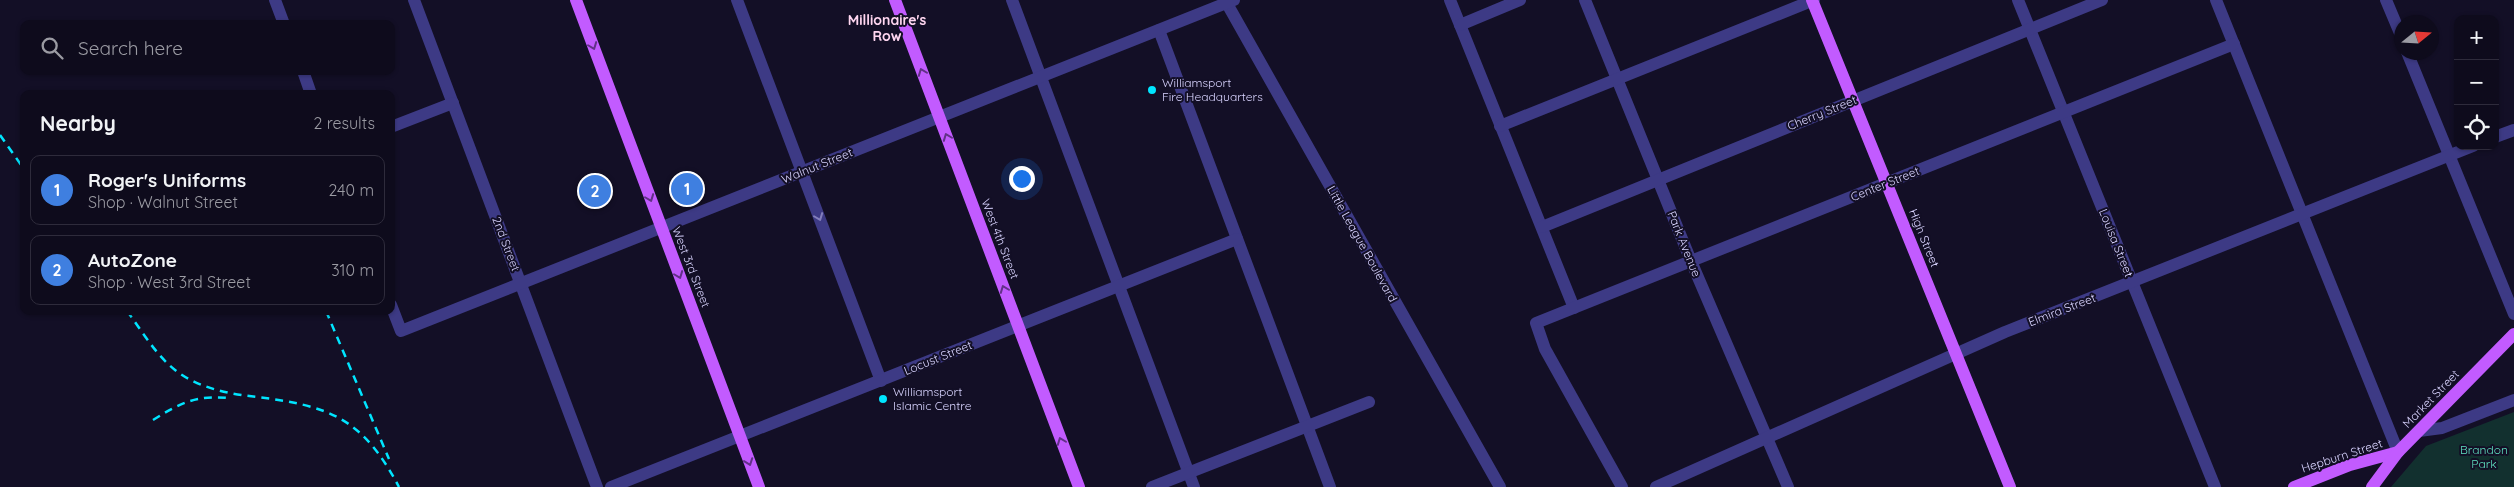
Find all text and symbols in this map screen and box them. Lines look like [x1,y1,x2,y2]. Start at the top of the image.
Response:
district label: Millionaire's Row [848,11,927,45]
north arrow [2394,15,2439,60]
map controls [2454,15,2499,150]
button: + [2454,15,2499,60]
search box [20,20,395,75]
icon: search [38,34,66,62]
text: Search here [78,36,183,60]
one-way arrow [587,41,597,49]
button: − [2454,60,2499,105]
one-way arrow [918,68,928,77]
place label: Williamsport Fire Headquarters [1162,75,1263,104]
marker: Williamsport Fire Headquarters [1146,84,1158,96]
street label: Cherry Street [1785,92,1859,133]
button: locate [2454,105,2499,150]
text: Nearby [40,110,116,136]
text: 2 results [313,113,375,133]
one-way arrow [943,134,953,142]
street label: Walnut Street [779,144,855,187]
street label: Center Street [1848,163,1921,204]
your location [1009,166,1035,192]
text: Roger's Uniforms [88,168,246,192]
pin: 1 [671,170,703,208]
pin: 2 [579,172,611,210]
text: 1 [54,180,60,200]
text: 240 m [328,180,374,200]
street label: Little League Boulevard [1324,183,1401,305]
text: Shop · Walnut Street [88,192,238,212]
one-way arrow [644,193,654,202]
street label: West 4th Street [978,197,1023,281]
street label: High Street [1906,206,1943,269]
street label: Louisa Street [2096,207,2137,279]
street label: Park Avenue [1664,209,1705,279]
one-way arrow [813,213,823,221]
street label: 2nd Street [489,215,524,273]
street label: West 3rd Street [669,224,714,309]
text: AutoZone [88,248,177,272]
text: 2 [52,260,62,280]
text: 310 m [331,260,374,280]
one-way arrow [673,270,683,279]
text: Shop · West 3rd Street [88,272,251,292]
one-way arrow [1000,286,1010,294]
street label: Elmira Street [2026,290,2098,329]
street label: Locust Street [901,337,974,378]
street label: Market Street [2399,367,2462,431]
place label: Williamsport Islamic Centre [893,384,972,413]
marker: Williamsport Islamic Centre [877,393,889,405]
street label: Hepburn Street [2299,435,2384,476]
one-way arrow [1057,438,1067,446]
park label: Brandon Park [2460,442,2508,471]
one-way arrow [743,457,753,466]

